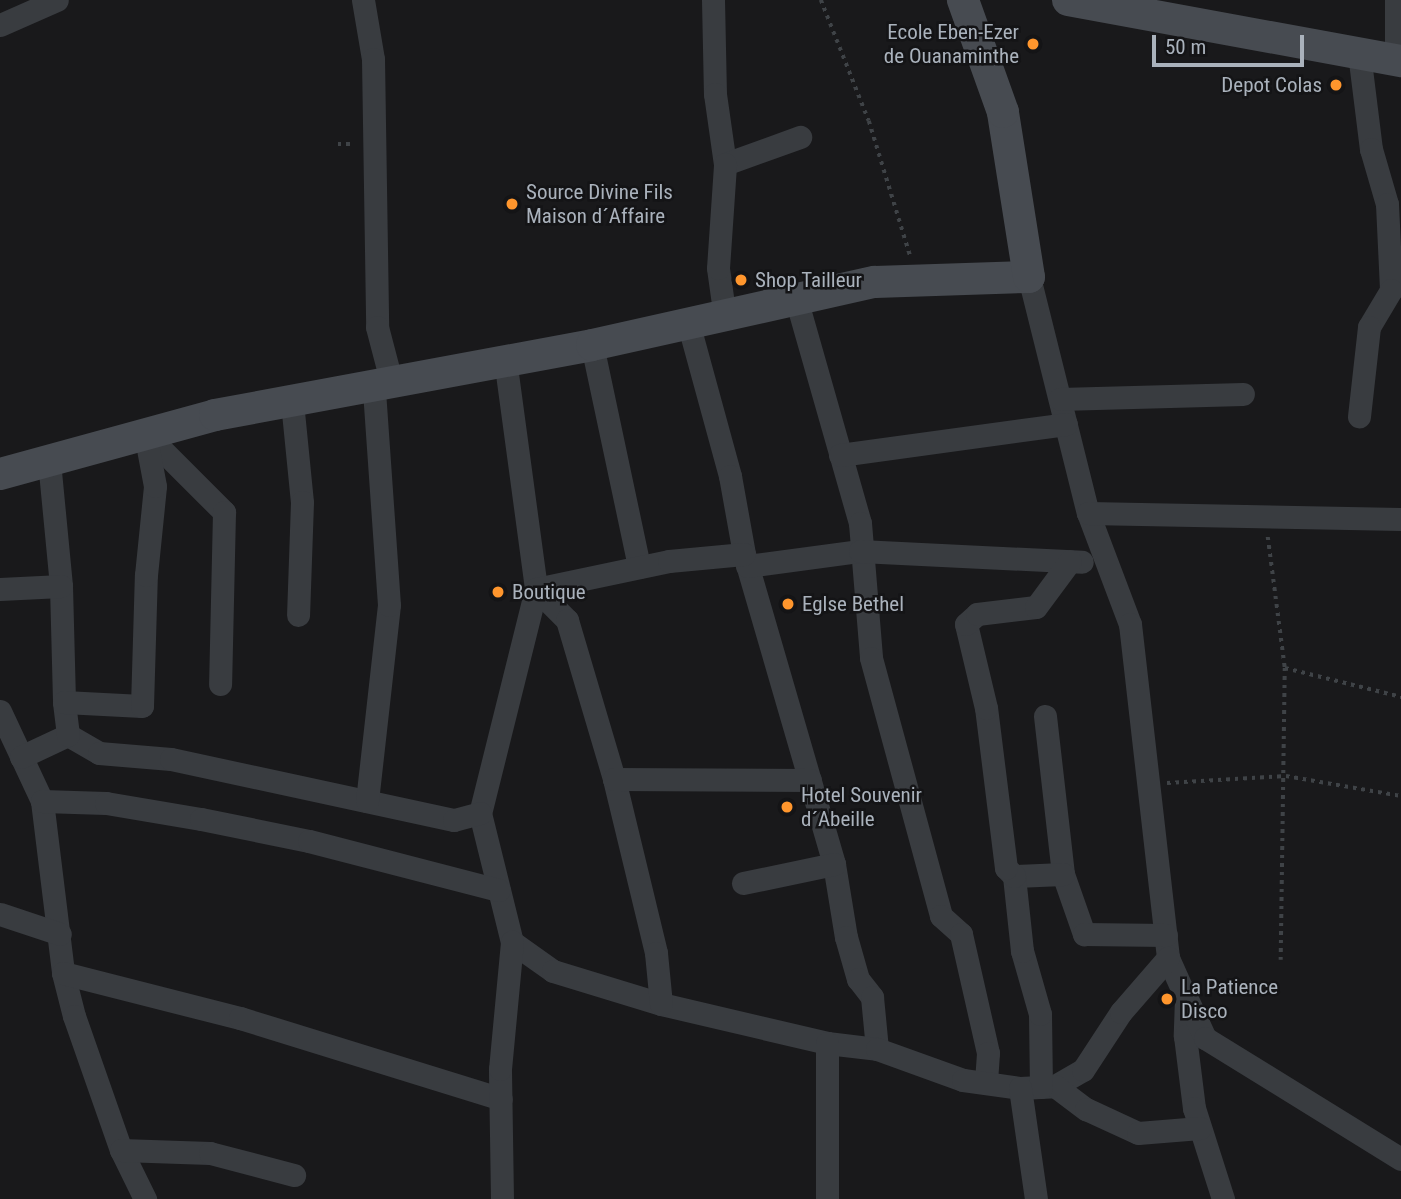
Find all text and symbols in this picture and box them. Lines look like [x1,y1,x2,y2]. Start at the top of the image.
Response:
place label: Ecole Eben-Ezer de Ouanaminthe [884,19,1019,69]
scale bar [1156,21,1308,65]
text: 50 m [1165,35,1206,59]
marker: Ecole Eben-Ezer de Ouanaminthe [1025,36,1041,52]
place label: Depot Colas [1221,72,1322,98]
marker: Depot Colas [1328,77,1344,93]
place label: Source Divine Fils Maison d´Affaire [526,179,673,229]
marker: Source Divine Fils Maison d´Affaire [504,196,520,212]
place label: Shop Tailleur [755,267,862,293]
marker: Shop Tailleur [733,272,749,288]
place label: Boutique [512,579,586,605]
marker: Boutique [490,584,506,600]
place label: Eglse Bethel [802,591,904,617]
marker: Eglse Bethel [780,596,796,612]
place label: Hotel Souvenir d´Abeille [801,782,922,832]
marker: Hotel Souvenir d´Abeille [779,799,795,815]
place label: La Patience Disco [1181,974,1278,1024]
marker: La Patience Disco [1159,991,1175,1007]

